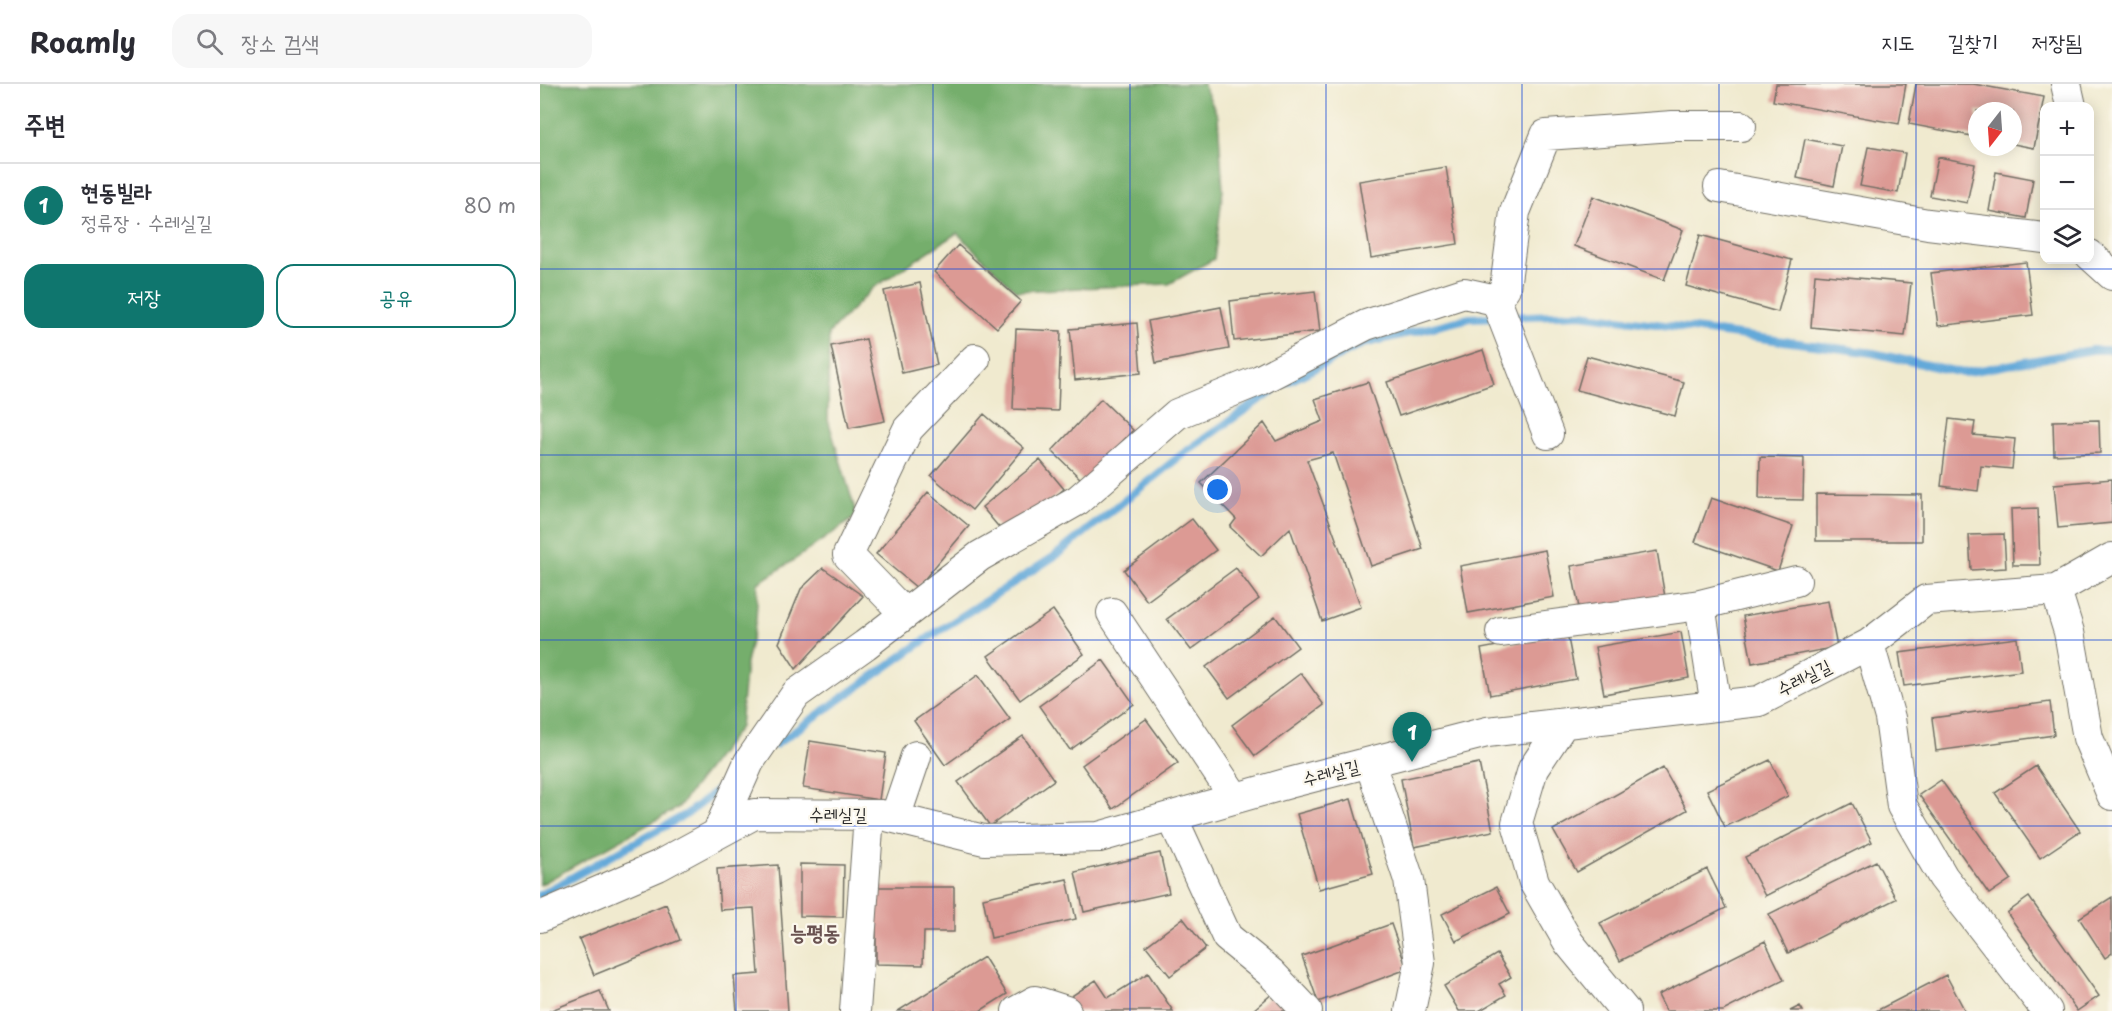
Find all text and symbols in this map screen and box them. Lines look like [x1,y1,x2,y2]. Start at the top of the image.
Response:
search box [172,14,592,68]
text: Roamly [30,20,136,63]
icon: search [193,25,226,58]
text: 장소 검색 [241,25,319,58]
text: 지도 [1881,25,1915,57]
text: 길찾기 [1948,25,1998,57]
text: 저장됨 [2031,25,2082,57]
north arrow [1968,102,2022,156]
map controls [2040,102,2094,264]
button: + [2040,102,2094,156]
text: 주변 [24,104,66,143]
button: − [2040,156,2094,210]
text: 현동빌라 [81,174,152,207]
text: 1 [39,190,48,220]
text: 80 m [464,190,516,220]
text: 정류장 · 수레실길 [81,207,212,237]
button: layers [2040,210,2094,264]
button: 저장 [24,264,264,328]
button: 공유 [276,264,516,328]
your location [1203,475,1232,504]
street label: 수레실길 [1771,651,1836,702]
pin: 1 [1392,712,1432,762]
street label: 수레실길 [1299,751,1363,792]
street label: 수레실길 [809,800,867,827]
district label: 능평동 [790,915,840,947]

